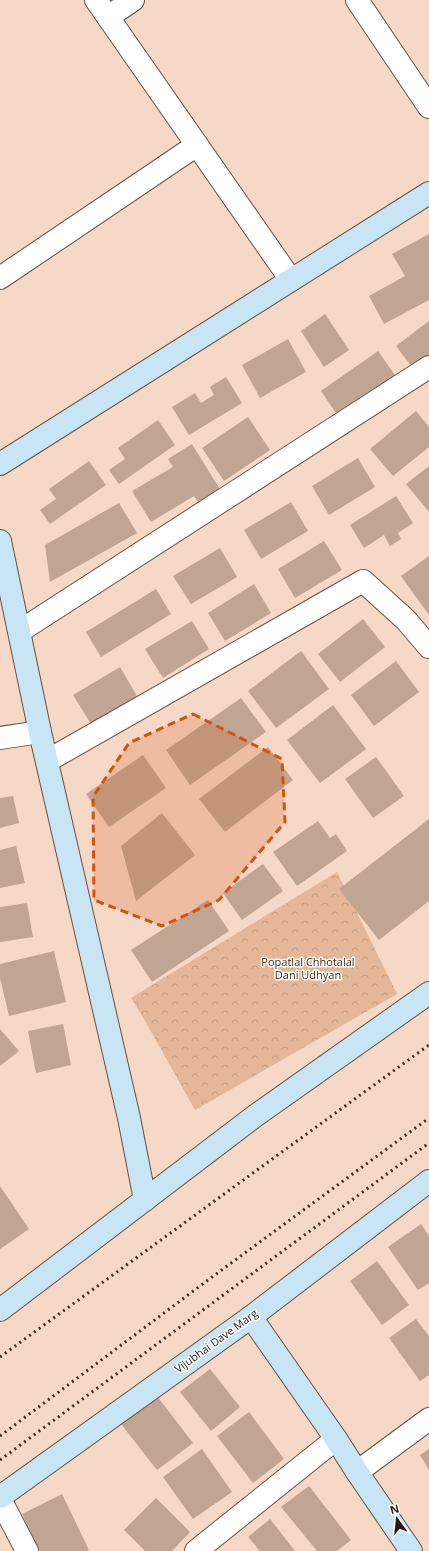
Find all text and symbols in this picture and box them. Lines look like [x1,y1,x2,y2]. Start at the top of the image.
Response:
park label: Popatlal Chhotalal Dani Udhyan [261,954,355,982]
street label: Vijubhai Dave Marg [171,1305,260,1376]
north arrow [377,1499,417,1539]
text: N [388,1500,401,1517]

